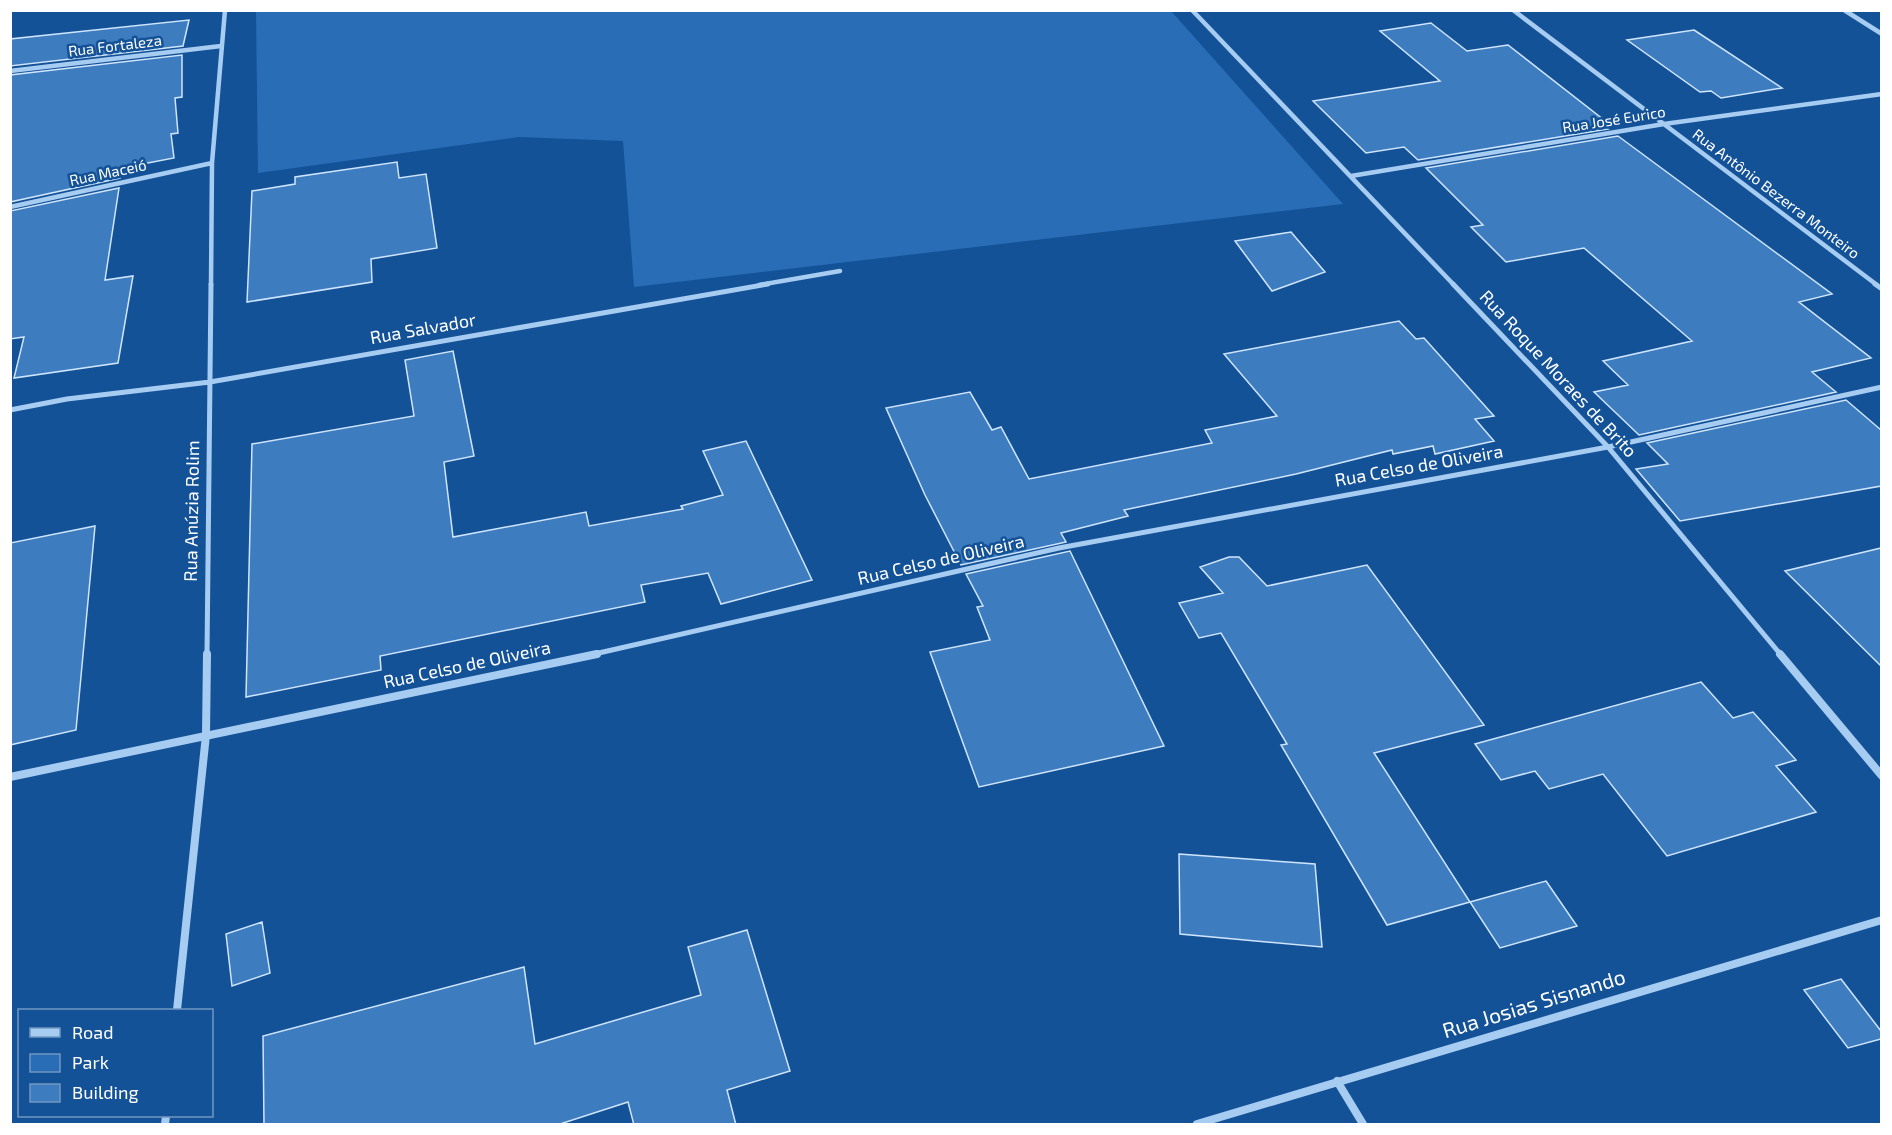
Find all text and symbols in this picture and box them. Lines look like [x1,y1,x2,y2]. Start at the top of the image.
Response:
street label: Rua Fortaleza [67,30,163,60]
street label: Rua José Eurico [1561,102,1667,136]
street label: Rua Antônio Bezerra Monteiro [1690,124,1864,262]
street label: Rua Maceió [68,155,148,189]
street label: Rua Roque Moraes de Brito [1475,285,1642,461]
street label: Rua Salvador [368,308,478,348]
street label: Rua Celso de Oliveira [1333,439,1505,491]
street label: Rua Anúzia Rolim [179,440,203,582]
street label: Rua Celso de Oliveira [855,529,1026,589]
street label: Rua Celso de Oliveira [381,636,552,692]
street label: Rua Josias Sisnando [1439,963,1628,1042]
legend [18,1009,213,1117]
text: Road [72,1021,113,1043]
text: Park [72,1051,109,1073]
text: Building [72,1081,139,1103]

